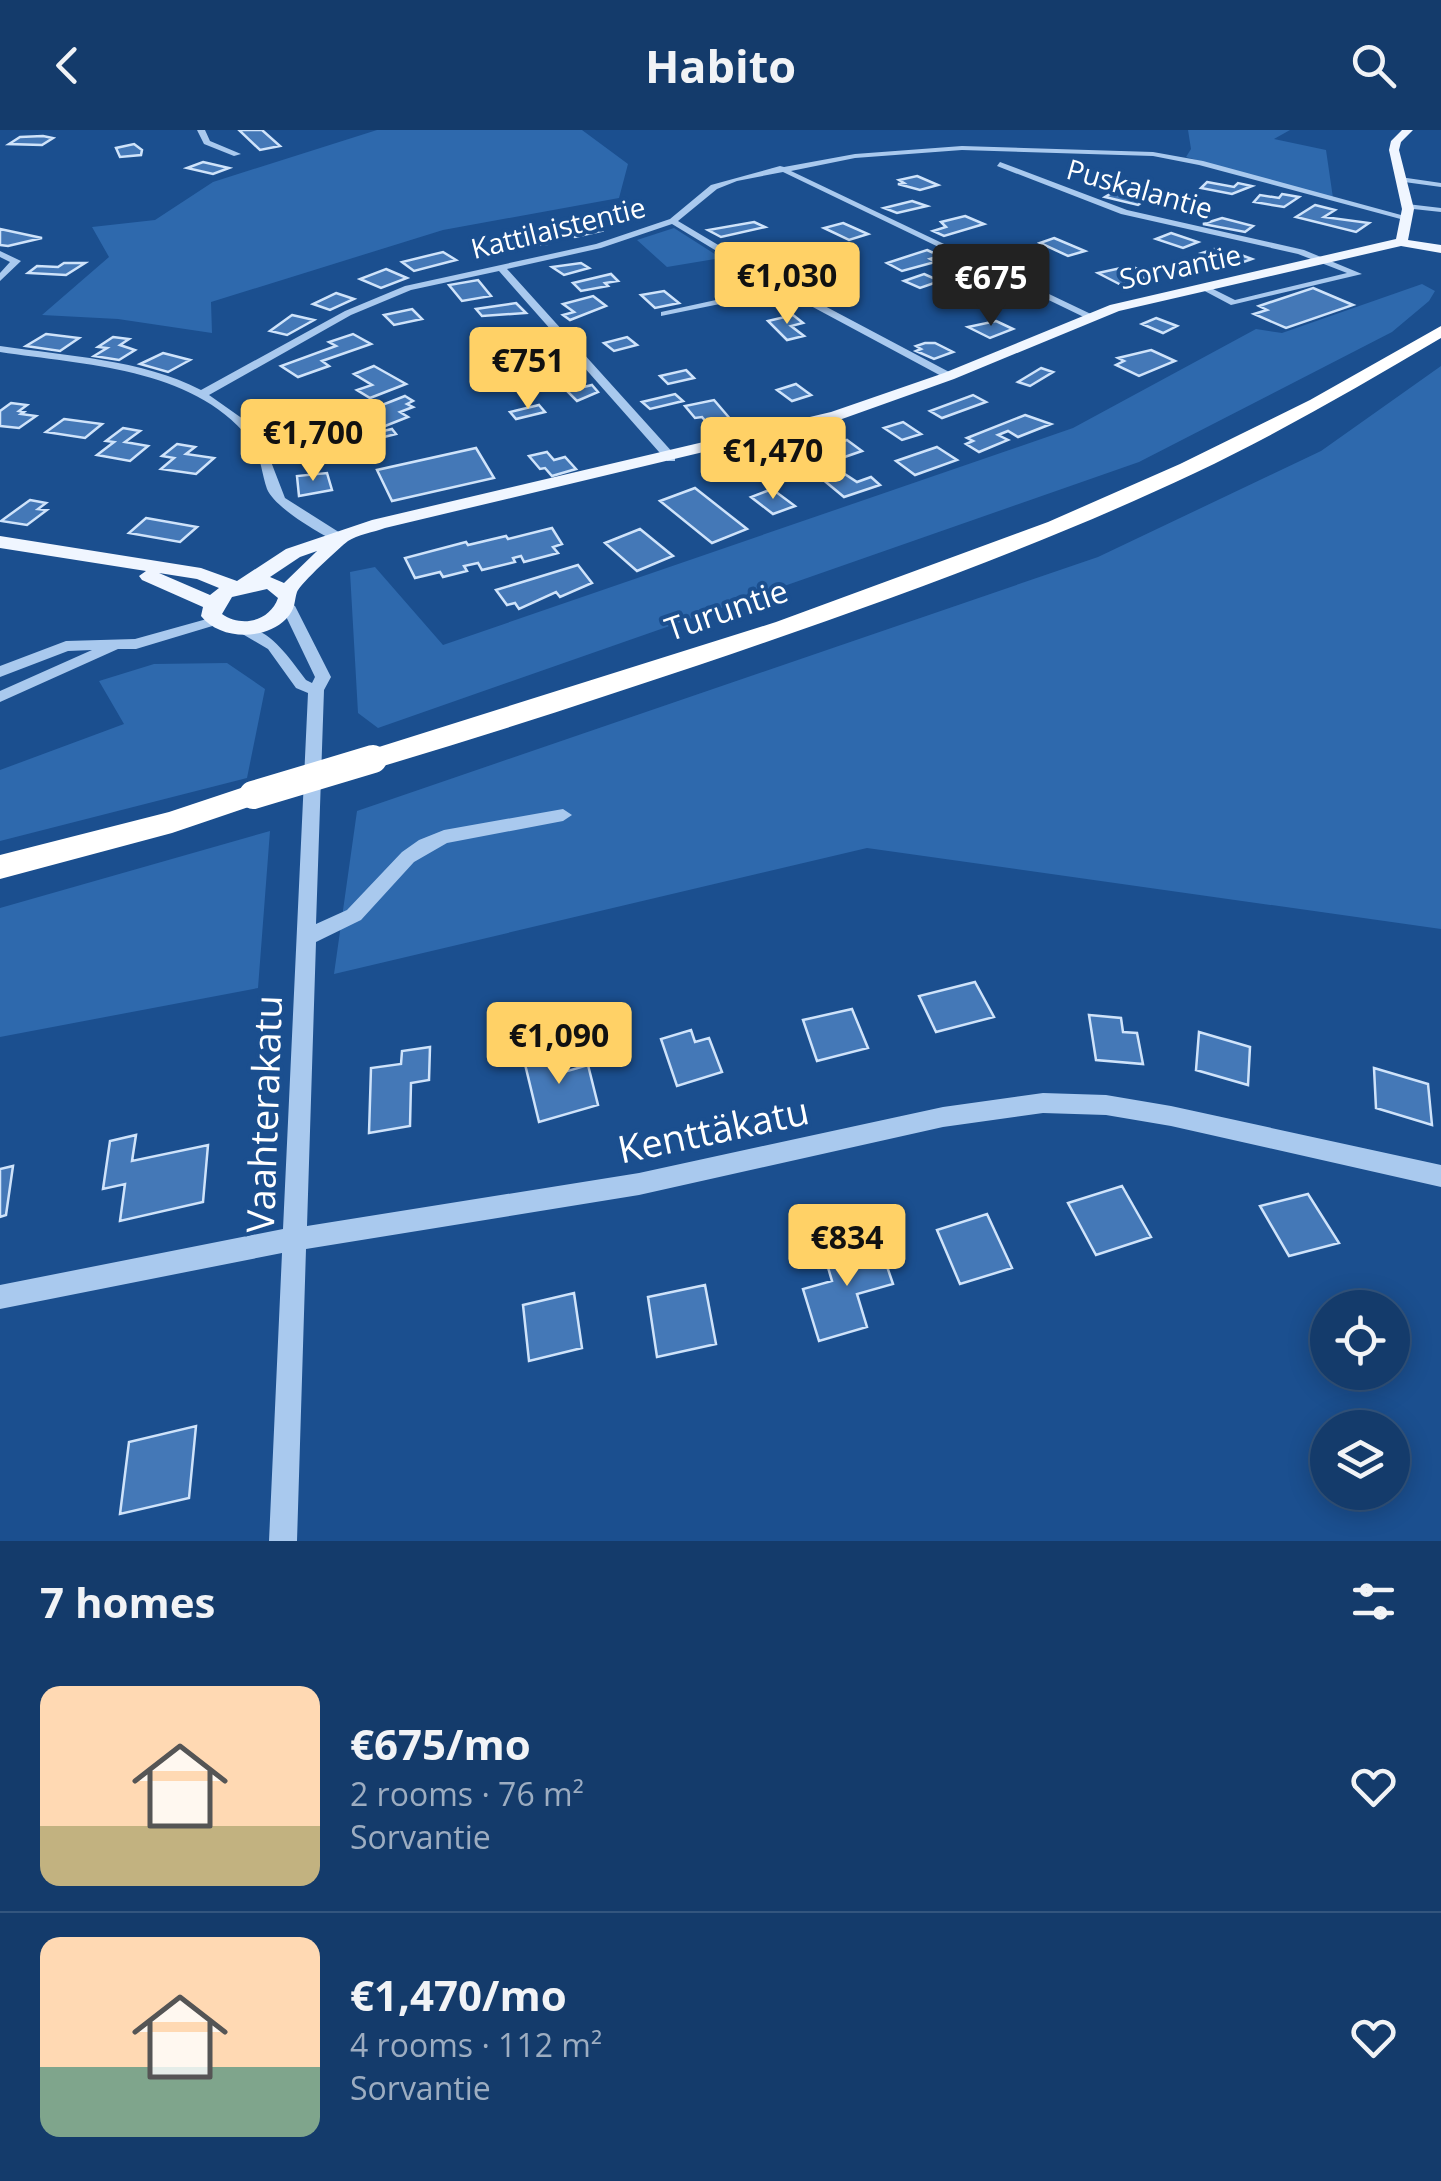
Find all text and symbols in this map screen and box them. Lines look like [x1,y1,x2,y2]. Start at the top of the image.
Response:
text: Habito [645,35,796,96]
icon: back [40,38,95,93]
icon: search [1346,38,1401,93]
street label: Puskalantie [1063,149,1217,227]
street label: Kattilaistentie [467,187,649,267]
street label: Sorvantie [1116,235,1244,297]
pin: €1,030 [706,242,868,327]
pin: €675 [932,244,1050,329]
text: €1,030 [737,253,837,296]
text: €675 [954,255,1028,298]
pin: €751 [469,327,587,412]
text: €751 [491,338,565,381]
pin: €1,700 [232,399,394,484]
text: €1,700 [263,410,363,453]
pin: €1,470 [692,417,854,502]
text: €1,470 [723,428,823,471]
street label: Turuntie [659,568,793,650]
street label: Vaahterakatu [233,994,293,1234]
pin: €1,090 [478,1002,640,1087]
text: €1,090 [509,1013,609,1056]
street label: Kenttäkatu [613,1083,813,1175]
pin: €834 [788,1204,906,1289]
text: €834 [810,1215,884,1258]
map controls [1310,1290,1410,1510]
button: locate [1310,1290,1410,1390]
button: layers [1310,1410,1410,1510]
text: 7 homes [40,1573,215,1630]
icon: filters [1346,1574,1401,1629]
text: €675/mo [350,1715,531,1772]
icon: home [120,1726,240,1846]
icon: heart [1346,1759,1401,1814]
text: 2 rooms · 76 m² [350,1772,584,1815]
text: Sorvantie [350,1815,491,1858]
text: €1,470/mo [350,1966,567,2023]
icon: home [120,1977,240,2097]
icon: heart [1346,2010,1401,2065]
text: 4 rooms · 112 m² [350,2023,602,2066]
text: Sorvantie [350,2066,491,2109]

